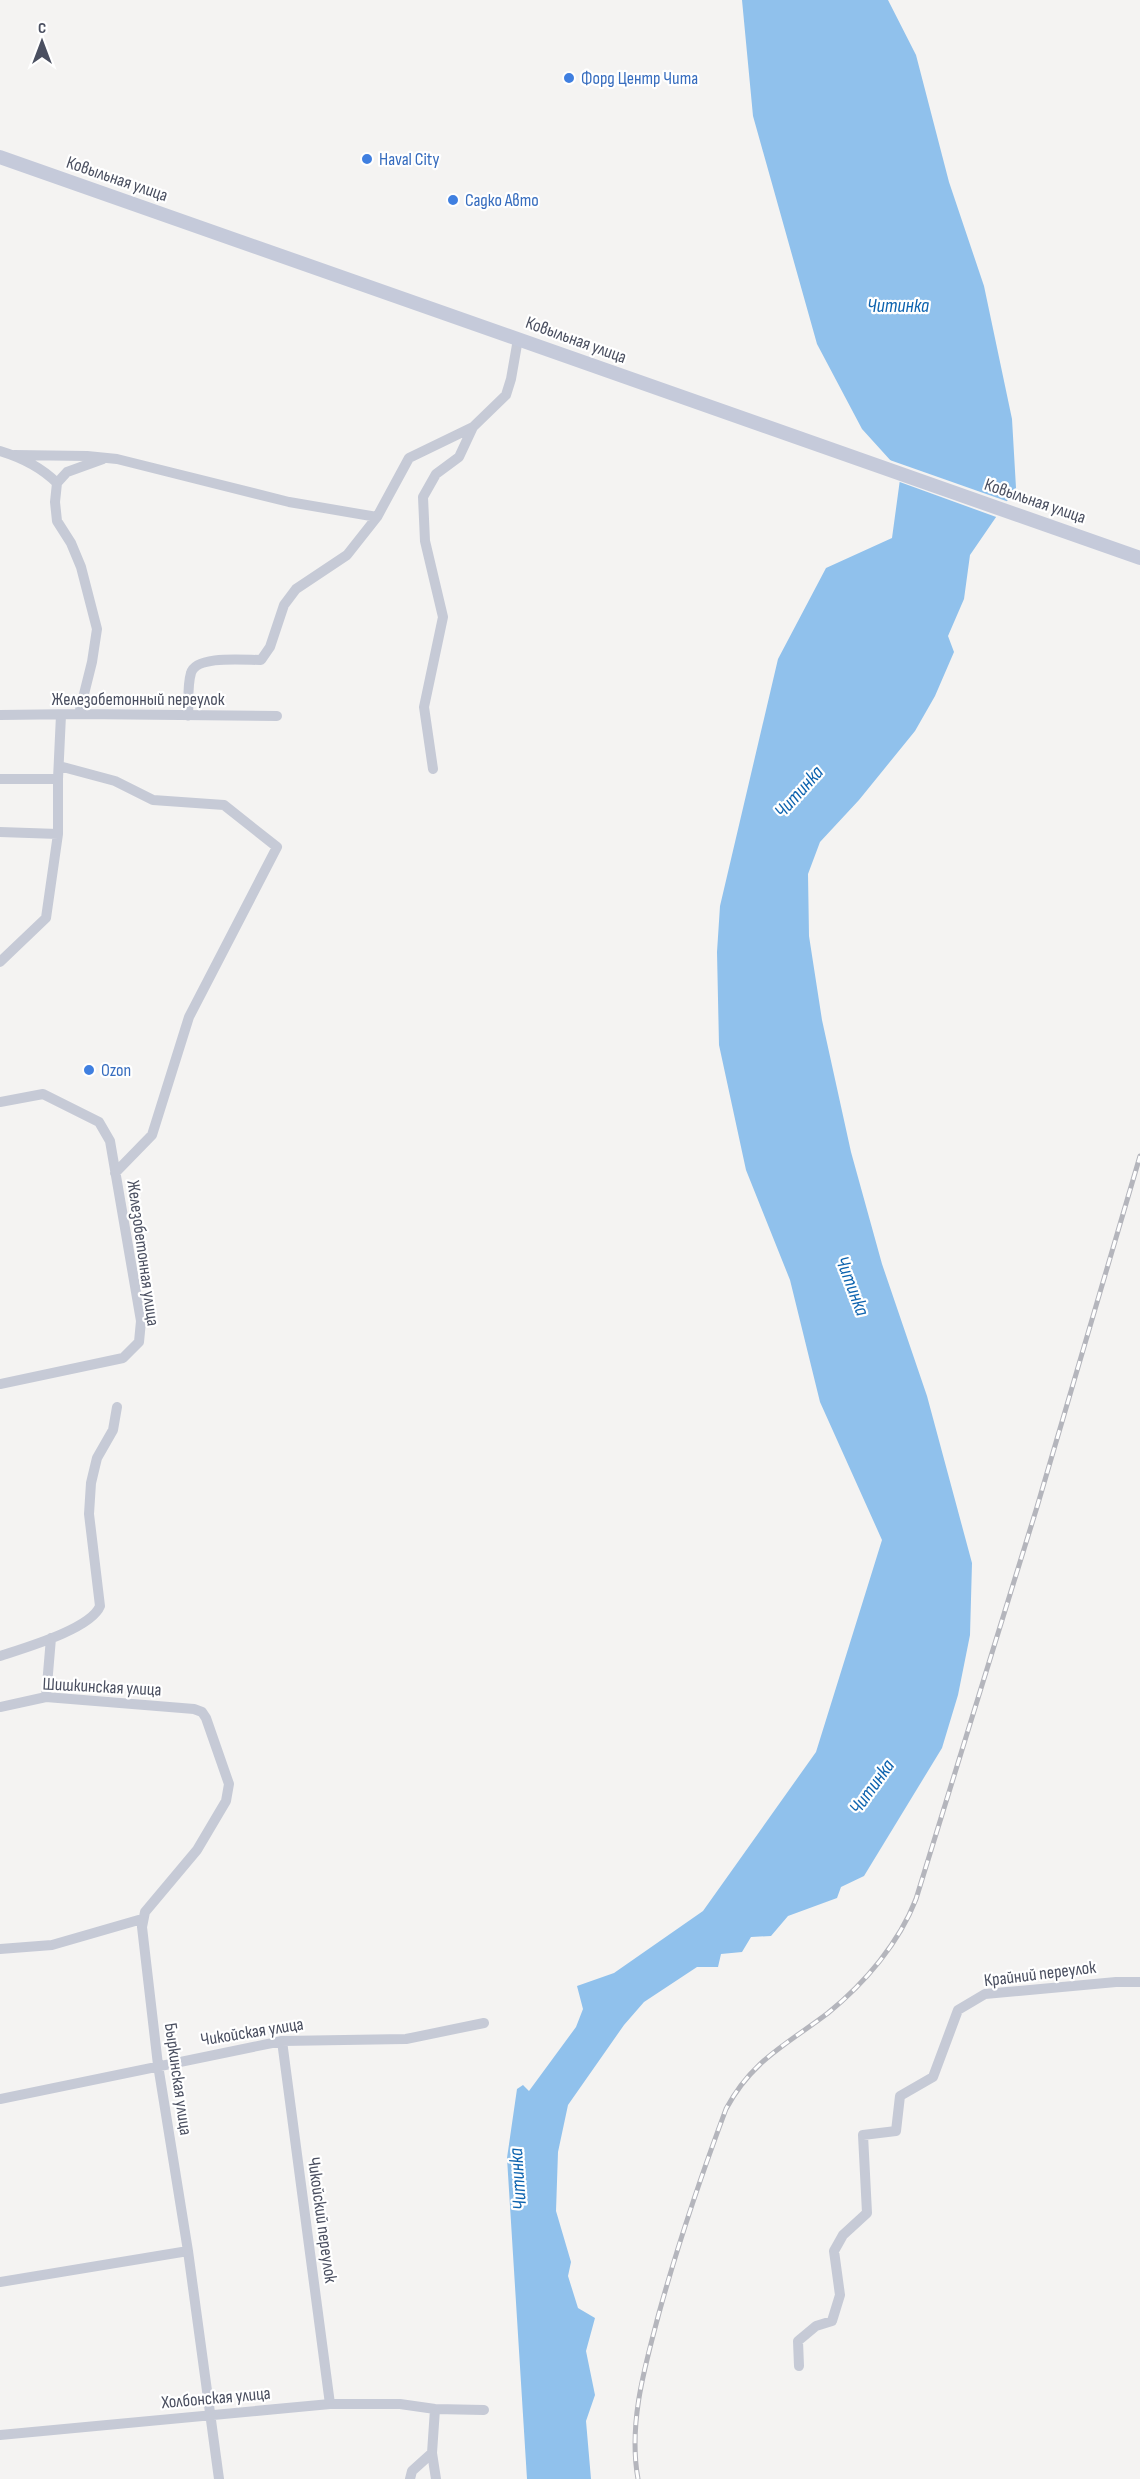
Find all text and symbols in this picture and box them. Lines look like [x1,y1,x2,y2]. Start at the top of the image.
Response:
north arrow [12,12,72,72]
text: С [38,19,46,38]
place label: Форд Центр Чита [581,68,698,89]
marker: Форд Центр Чита [562,71,576,85]
place label: Haval Сity [379,149,439,170]
street label: Ковыльная улица [64,152,171,206]
marker: Haval Сity [360,152,374,166]
place label: Садко Авто [465,190,539,211]
marker: Садко Авто [446,193,460,207]
water label: Читинка [867,294,929,318]
street label: Ковыльная улица [523,312,629,368]
street label: Ковыльная улица [982,474,1089,528]
street label: Железобетонный переулок [52,689,225,710]
water label: Читинка [769,761,829,823]
place label: Ozon [101,1060,131,1081]
marker: Ozon [82,1063,96,1077]
street label: Железобетонная улица [122,1179,164,1327]
water label: Читинка [830,1253,874,1319]
street label: Шишкинская улица [42,1673,162,1701]
water label: Читинка [844,1755,900,1819]
street label: Крайний переулок [983,1957,1097,1991]
street label: Чикойская улица [199,2014,305,2050]
street label: Быркинская улица [160,2021,196,2137]
water label: Читинка [504,2147,532,2211]
street label: Чикойский переулок [303,2156,341,2284]
street label: Холбонская улица [160,2383,271,2413]

